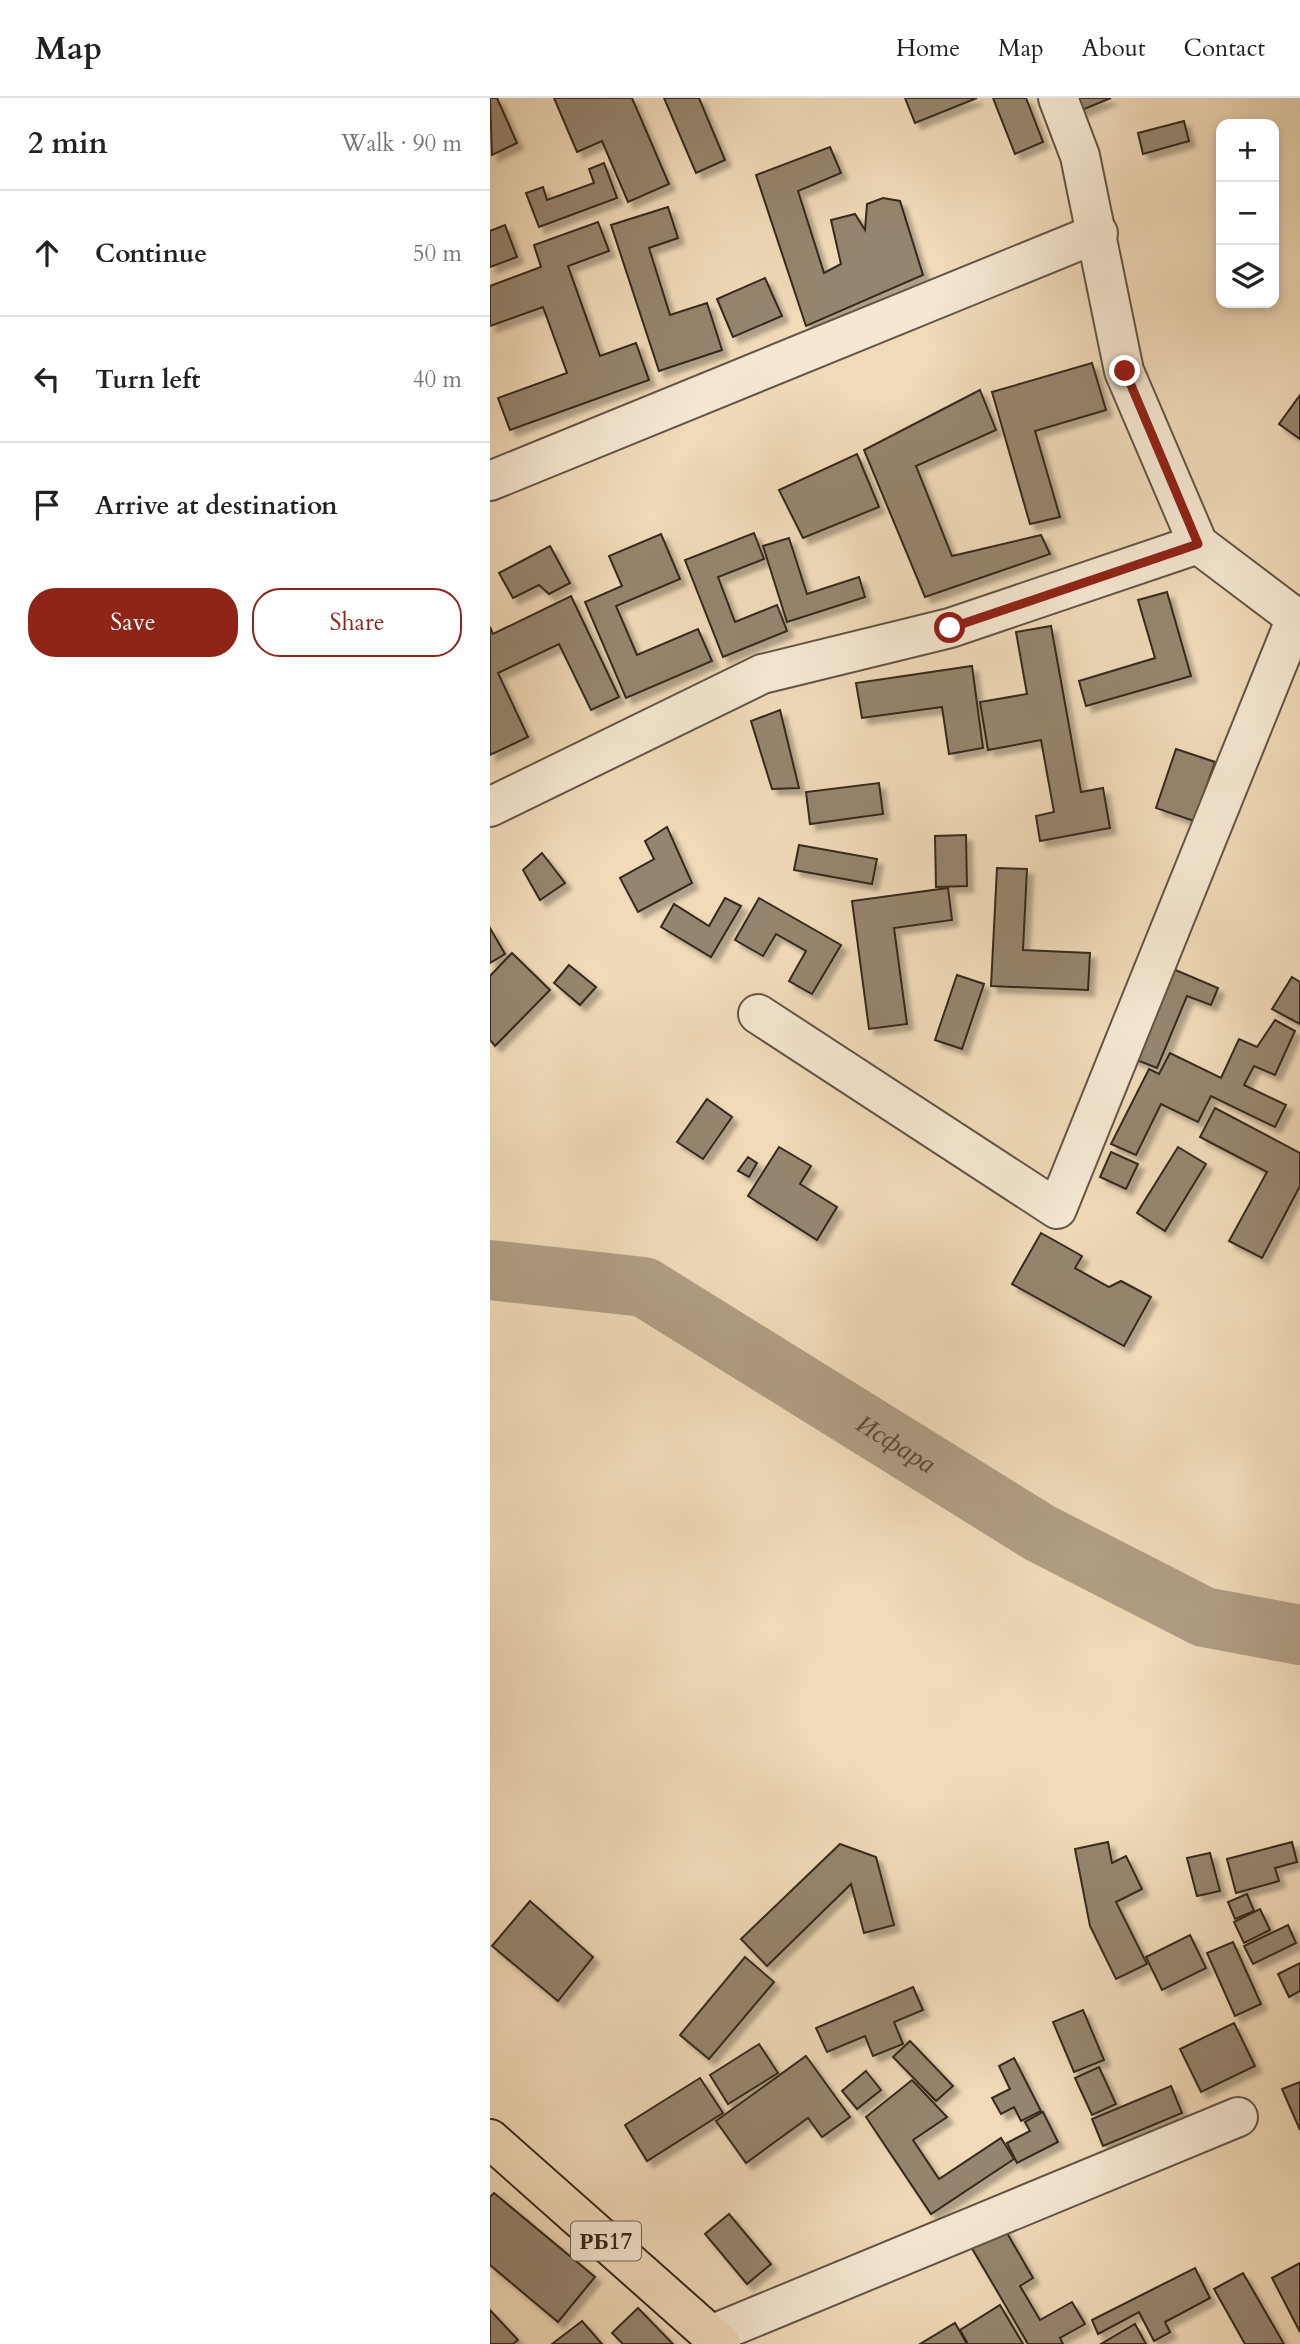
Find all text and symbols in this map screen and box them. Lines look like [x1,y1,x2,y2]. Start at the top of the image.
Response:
text: Map [35,26,102,71]
text: Home [896,32,960,65]
text: Map [998,32,1044,65]
text: About [1082,32,1146,65]
text: Contact [1184,32,1265,65]
map controls [1216,119,1279,308]
button: + [1216,119,1279,182]
text: 2 min [28,123,108,164]
text: Walk · 90 m [341,128,462,159]
button: − [1216,182,1279,245]
icon: ahead [28,234,66,272]
text: Continue [95,236,207,271]
text: 50 m [413,238,462,269]
button: layers [1216,245,1279,308]
route end [1109,355,1140,386]
icon: left [28,360,66,398]
text: Turn left [95,362,200,397]
text: 40 m [413,364,462,395]
icon: arrive [28,486,66,524]
text: Arrive at destination [95,488,338,523]
button: Save [28,588,238,657]
button: Share [252,588,462,657]
route start [934,612,965,643]
water label: Исфара [849,1405,943,1482]
road number: РБ17 [571,2222,641,2260]

